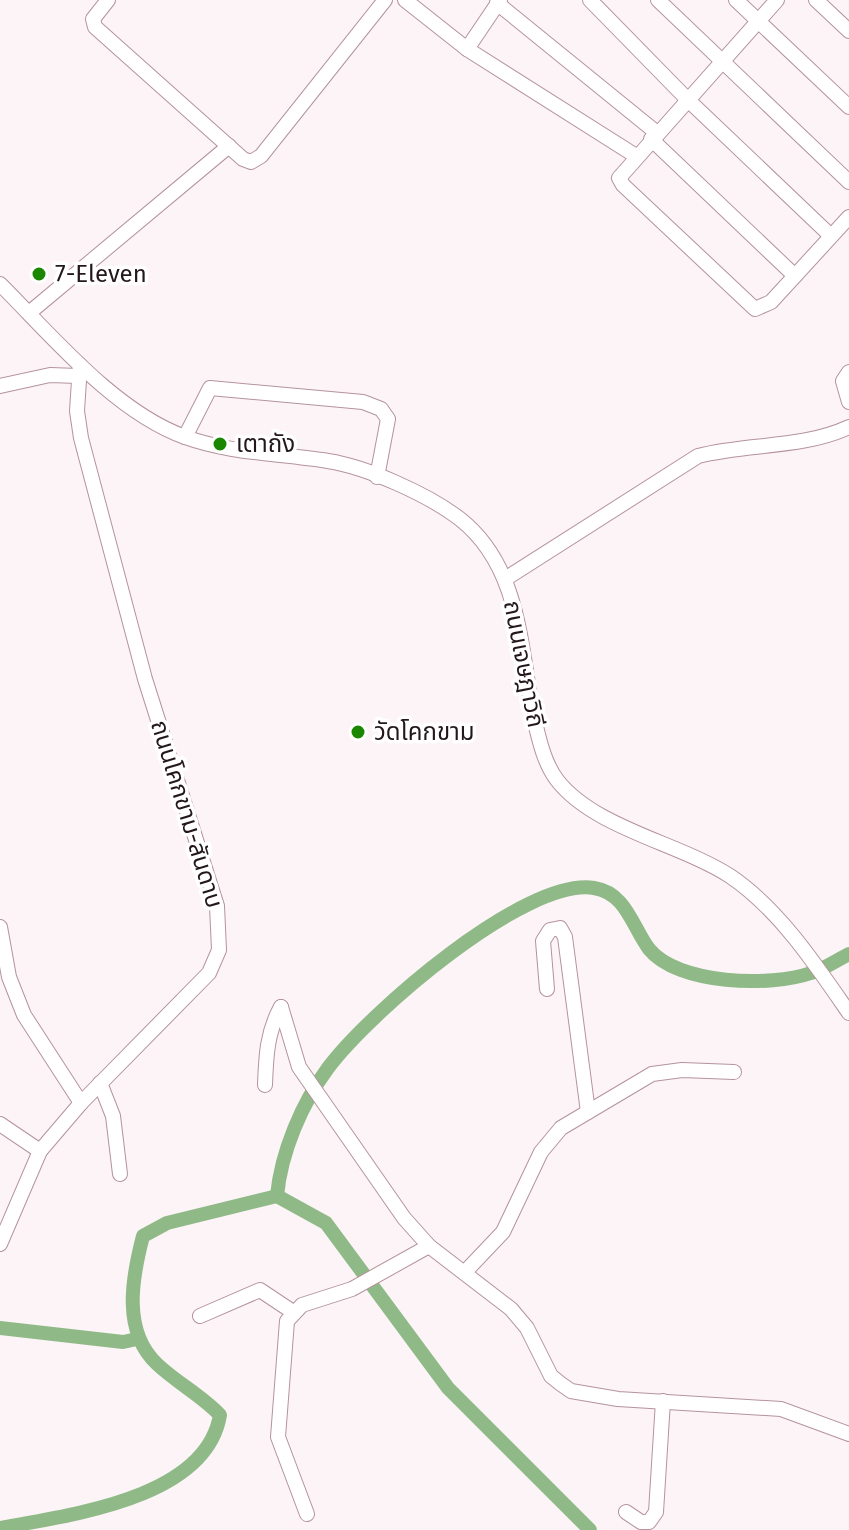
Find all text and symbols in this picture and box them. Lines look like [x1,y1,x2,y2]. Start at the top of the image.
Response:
place label: 7-Eleven [55,260,147,288]
marker: 7-Eleven [30,265,48,283]
place label: เตาถัง [236,430,295,458]
marker: เตาถัง [211,435,229,453]
street label: ถนนเจษฎาวิถี [498,598,550,730]
street label: ถนนโคกขาม-สันดาบ [145,717,229,911]
place label: วัดโคกขาม [374,718,475,746]
marker: วัดโคกขาม [349,723,367,741]

